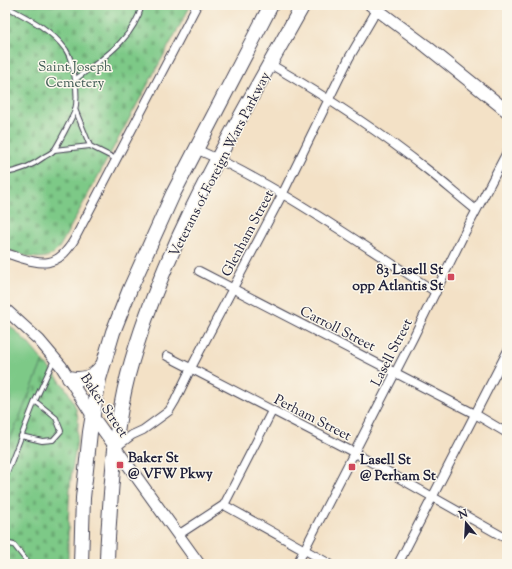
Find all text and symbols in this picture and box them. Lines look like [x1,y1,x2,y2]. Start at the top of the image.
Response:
park label: Saint Joseph Cemetery [38,58,112,94]
street label: Veterans of Foreign Wars Parkway [165,69,276,261]
street label: Glenham Street [218,187,280,281]
place label: 83 Lasell St opp Atlantis St [352,261,443,297]
marker: 83 Lasell St opp Atlantis St [446,272,456,282]
street label: Carroll Street [296,302,379,357]
street label: Lasell Street [367,315,419,390]
street label: Baker Street [74,370,132,442]
street label: Perham Street [270,391,354,447]
place label: Baker St @ VFW Pkwy [128,449,213,485]
place label: Lasell St @ Perham St [360,451,436,487]
marker: Baker St @ VFW Pkwy [115,460,125,470]
marker: Lasell St @ Perham St [347,462,357,472]
north arrow [446,503,486,543]
text: N [456,505,470,524]

